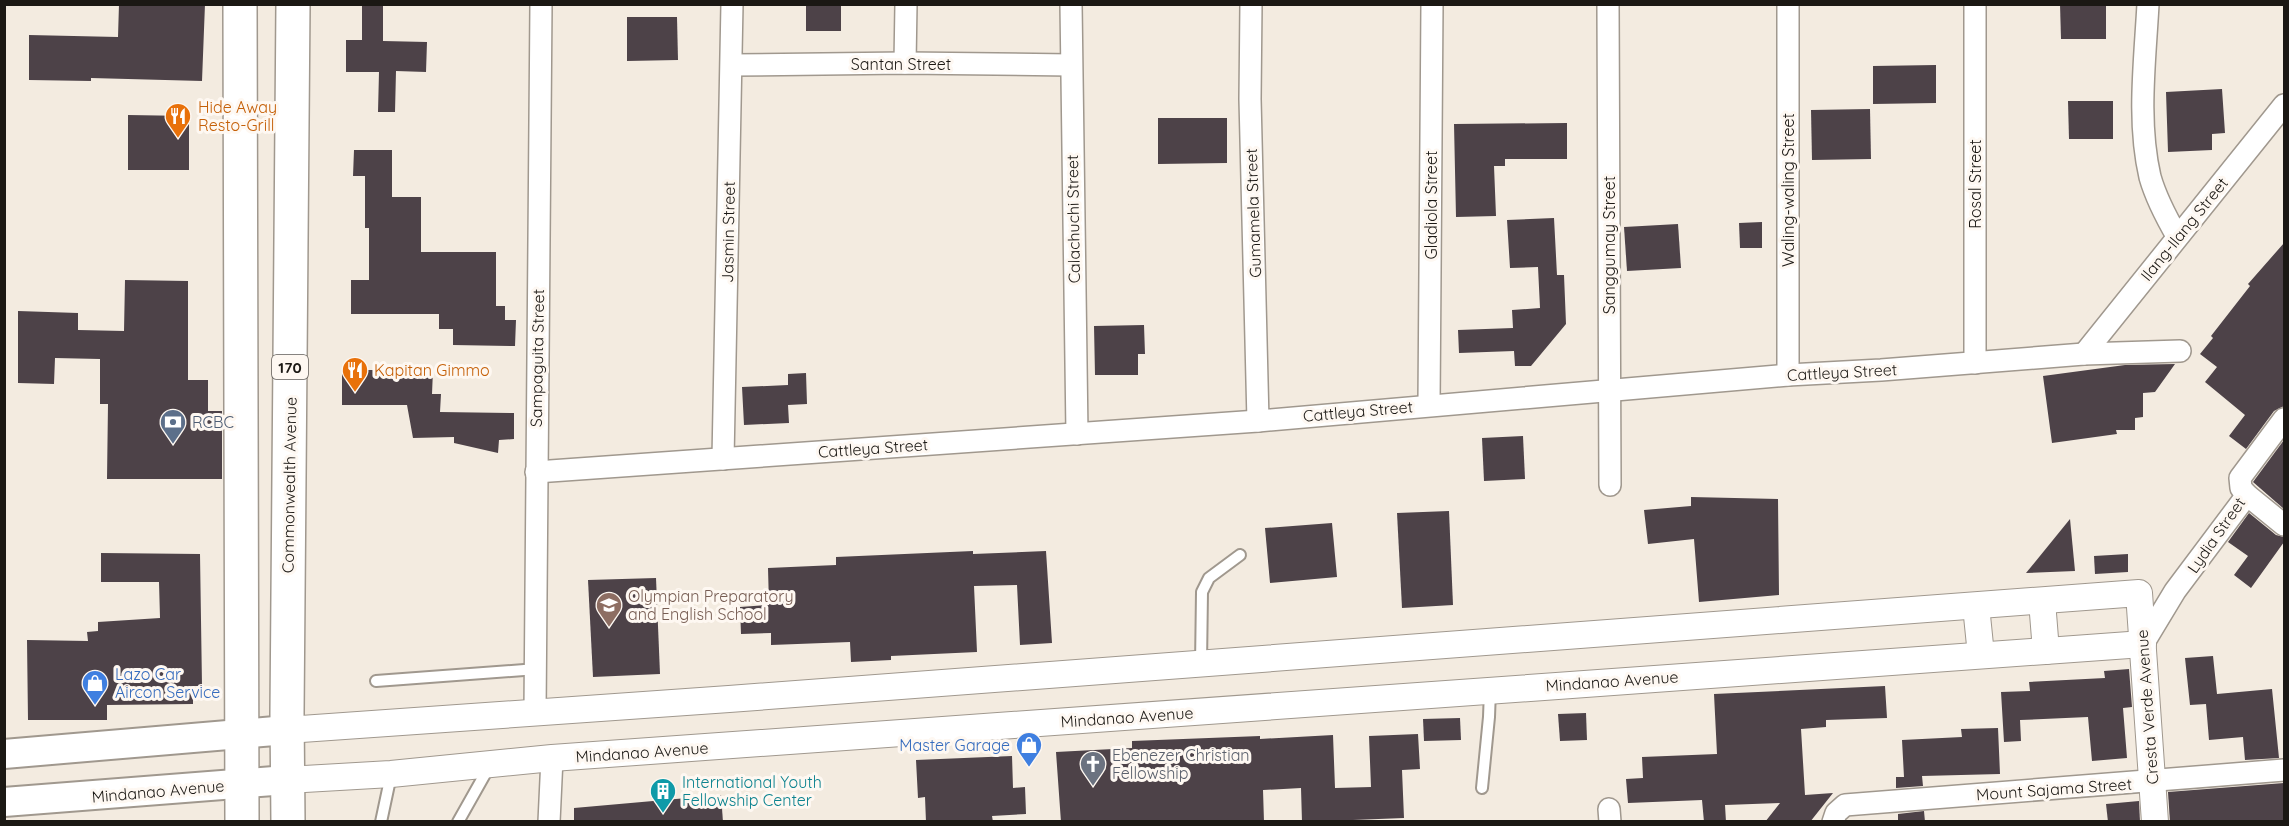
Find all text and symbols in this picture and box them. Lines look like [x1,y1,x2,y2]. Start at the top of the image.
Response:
street label: Santan Street [851,54,951,74]
place label: Hide Away Resto-Grill [198,97,277,135]
restaurant icon: Hide Away Resto-Grill [163,101,193,139]
street label: Waling-waling Street [1778,113,1798,267]
street label: Rosal Street [1965,139,1985,229]
street label: Gumamela Street [1241,148,1265,278]
street label: Gladiola Street [1421,151,1441,259]
street label: Calachuchi Street [1062,154,1084,284]
street label: Ilang-Ilang Street [2136,173,2232,285]
street label: Sanggumay Street [1599,176,1619,314]
street label: Jasmin Street [717,181,739,283]
street label: Sampaguita Street [526,289,548,427]
road number: 170 [272,355,308,379]
restaurant icon: Kapitan Gimmo [340,355,370,393]
street label: Cattleya Street [1786,359,1898,385]
place label: Kapitan Gimmo [374,360,490,380]
street label: Cattleya Street [1302,396,1414,426]
street label: Commonwealth Avenue [277,397,301,573]
bank icon: RCBC [158,407,188,445]
place label: RCBC [192,412,234,432]
street label: Cattleya Street [817,434,929,462]
street label: Lydia Street [2183,493,2249,577]
place label: Olympian Preparatory and English School [628,586,794,624]
school or university icon: Olympian Preparatory and English School [594,590,624,628]
street label: Cresta Verde Avenue [2132,629,2162,785]
place label: Lazo Car Aircon Service [115,664,220,702]
street label: Mindanao Avenue [1545,666,1679,696]
shop icon: Lazo Car Aircon Service [80,668,110,706]
street label: Mindanao Avenue [1060,702,1194,732]
shop icon: Master Garage [1014,730,1044,768]
place label: Master Garage [899,735,1010,755]
street label: Mindanao Avenue [575,737,709,767]
place label: Ebenezer Christian Fellowship [1112,745,1250,783]
church icon: Ebenezer Christian Fellowship [1078,749,1108,787]
place label: International Youth Fellowship Center [682,772,822,810]
street label: Mount Sajama Street [1975,774,2133,804]
street label: Mindanao Avenue [91,775,225,807]
building icon: International Youth Fellowship Center [648,776,678,814]

